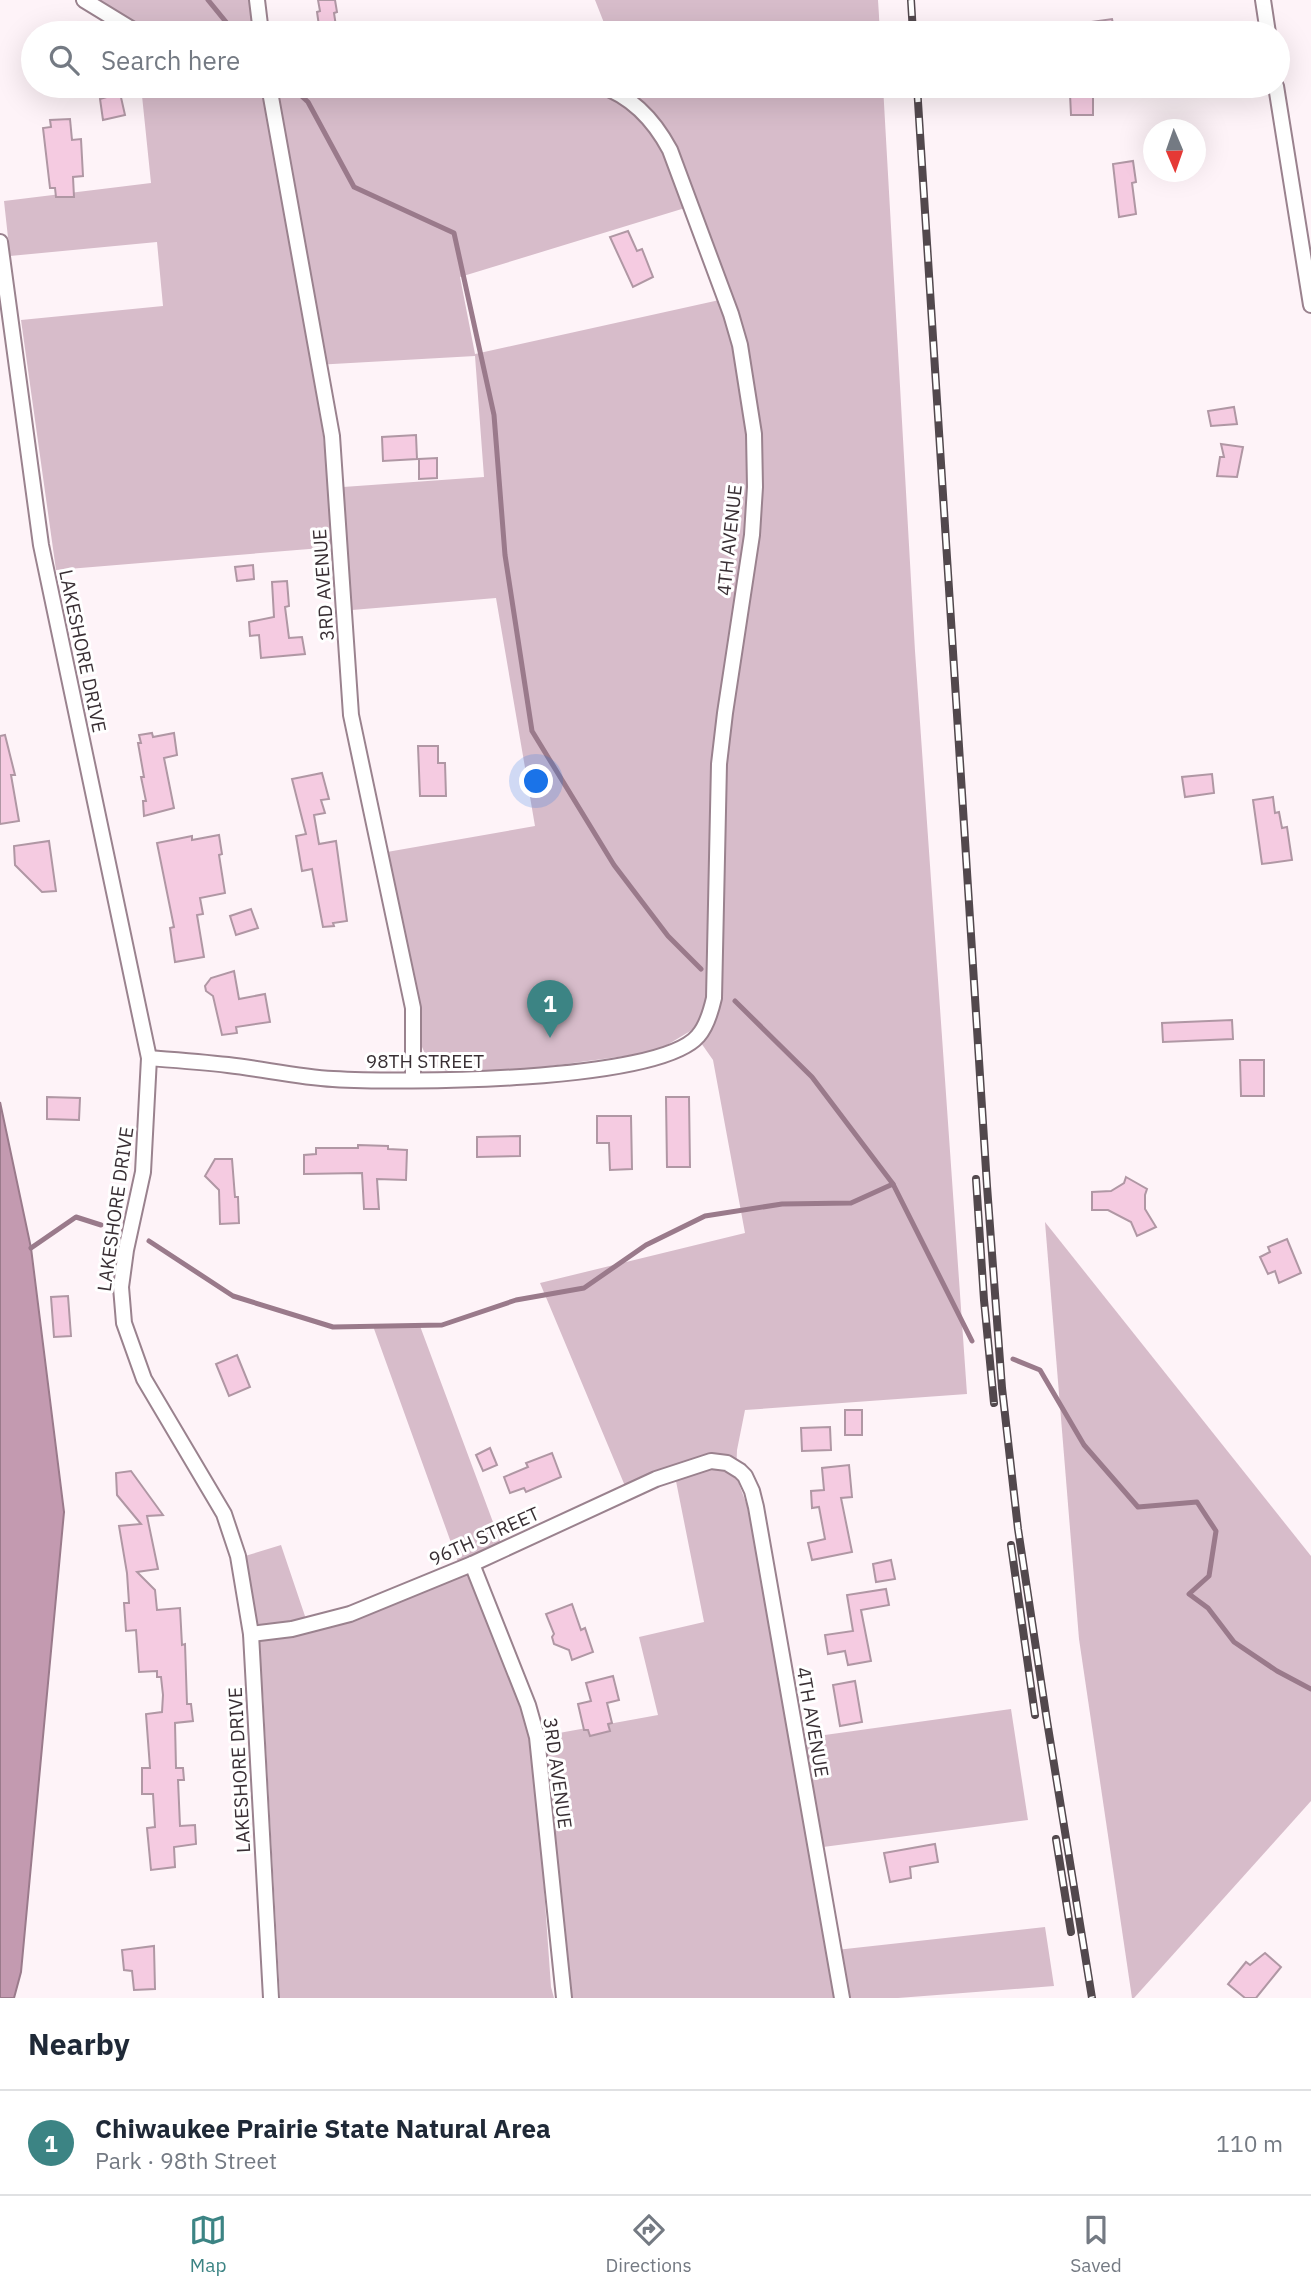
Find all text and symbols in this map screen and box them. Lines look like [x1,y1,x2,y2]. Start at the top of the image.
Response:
search box [21,21,1290,98]
icon: search [45,41,83,79]
text: Search here [101,43,240,77]
north arrow [1143,119,1206,182]
street label: 4TH AVENUE [711,483,747,597]
street label: 3RD AVENUE [307,528,339,642]
street label: LAKESHORE DRIVE [54,567,112,735]
your location [519,764,553,798]
pin: 1 [527,980,573,1038]
street label: 98TH STREET [366,1049,484,1073]
street label: LAKESHORE DRIVE [92,1125,138,1293]
street label: 96TH STREET [425,1501,543,1571]
street label: 4TH AVENUE [791,1665,835,1779]
street label: LAKESHORE DRIVE [223,1686,255,1854]
street label: 3RD AVENUE [538,1716,578,1830]
text: Nearby [28,2024,130,2063]
text: Chiwaukee Prairie State Natural Area [95,2111,551,2145]
text: 1 [44,2128,58,2158]
text: 110 m [1216,2128,1283,2158]
text: Park · 98th Street [95,2145,277,2175]
tab: Map [189,2211,227,2277]
tab: Directions [605,2211,692,2277]
tab: Saved [1070,2211,1122,2277]

